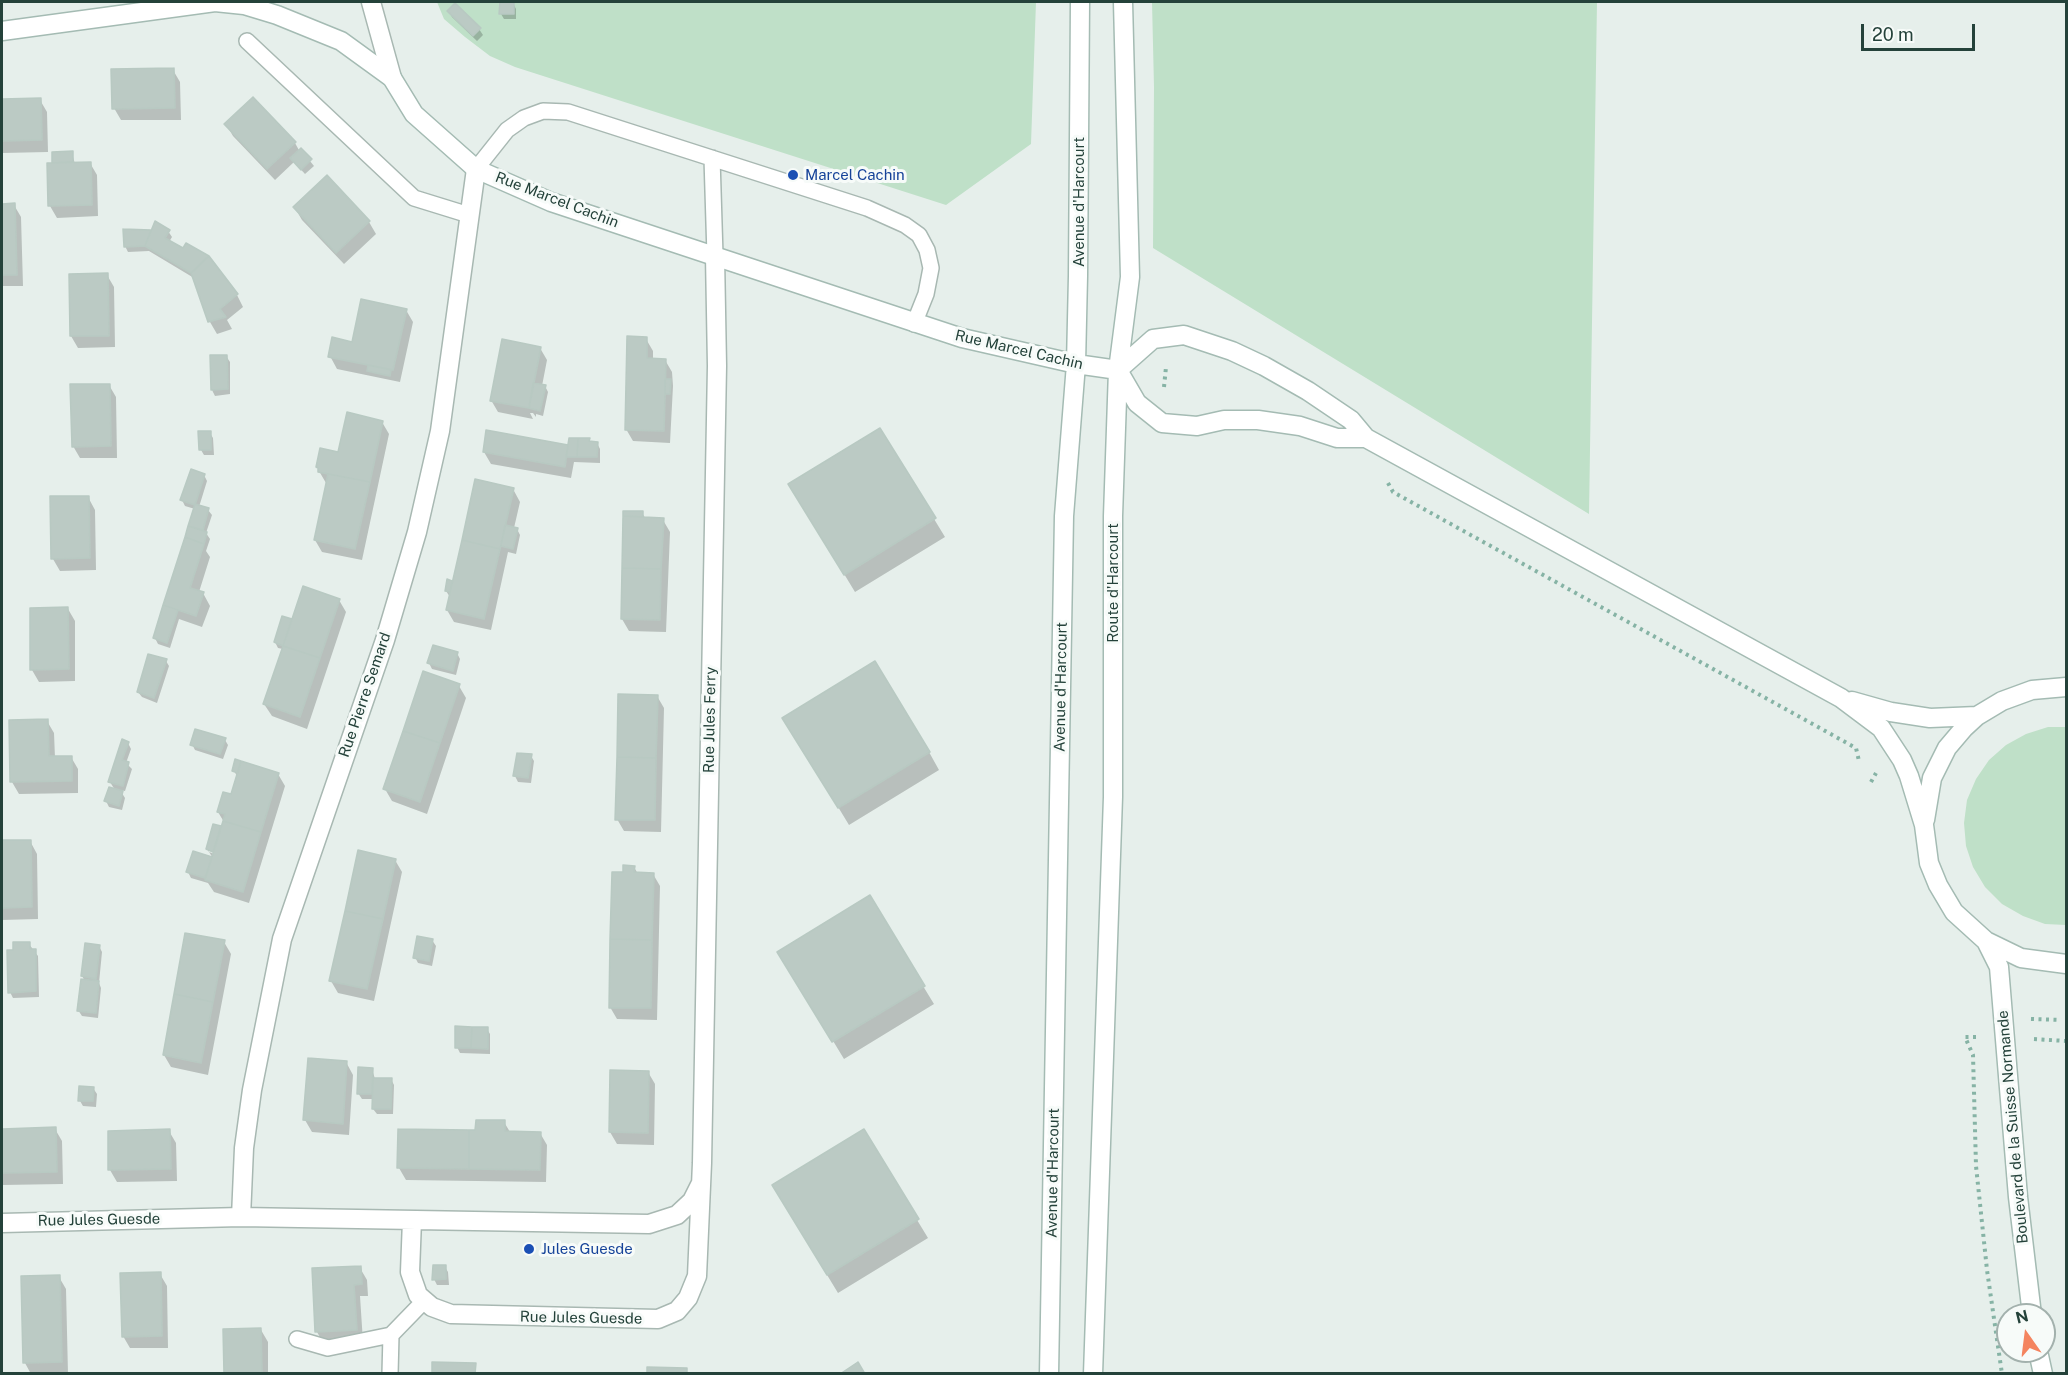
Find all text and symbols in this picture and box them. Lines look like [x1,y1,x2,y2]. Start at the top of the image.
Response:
scale bar [1864,12,1978,50]
text: 20 m [1872,24,1914,45]
street label: Avenue d'Harcourt [1070,137,1088,267]
place label: Marcel Cachin [805,166,905,184]
street label: Rue Marcel Cachin [493,168,621,232]
marker: Marcel Cachin [786,168,800,182]
street label: Rue Marcel Cachin [953,327,1085,373]
street label: Route d'Harcourt [1104,523,1122,643]
street label: Avenue d'Harcourt [1051,622,1071,752]
street label: Rue Pierre Semard [335,630,395,760]
street label: Rue Jules Ferry [700,667,720,773]
street label: Boulevard de la Suisse Normande [1994,1010,2032,1244]
street label: Avenue d'Harcourt [1043,1108,1063,1238]
street label: Rue Jules Guesde [38,1210,160,1230]
place label: Jules Guesde [541,1240,633,1258]
marker: Jules Guesde [522,1242,536,1256]
north arrow [1996,1303,2056,1363]
text: N [2014,1306,2030,1328]
street label: Rue Jules Guesde [520,1308,642,1328]

